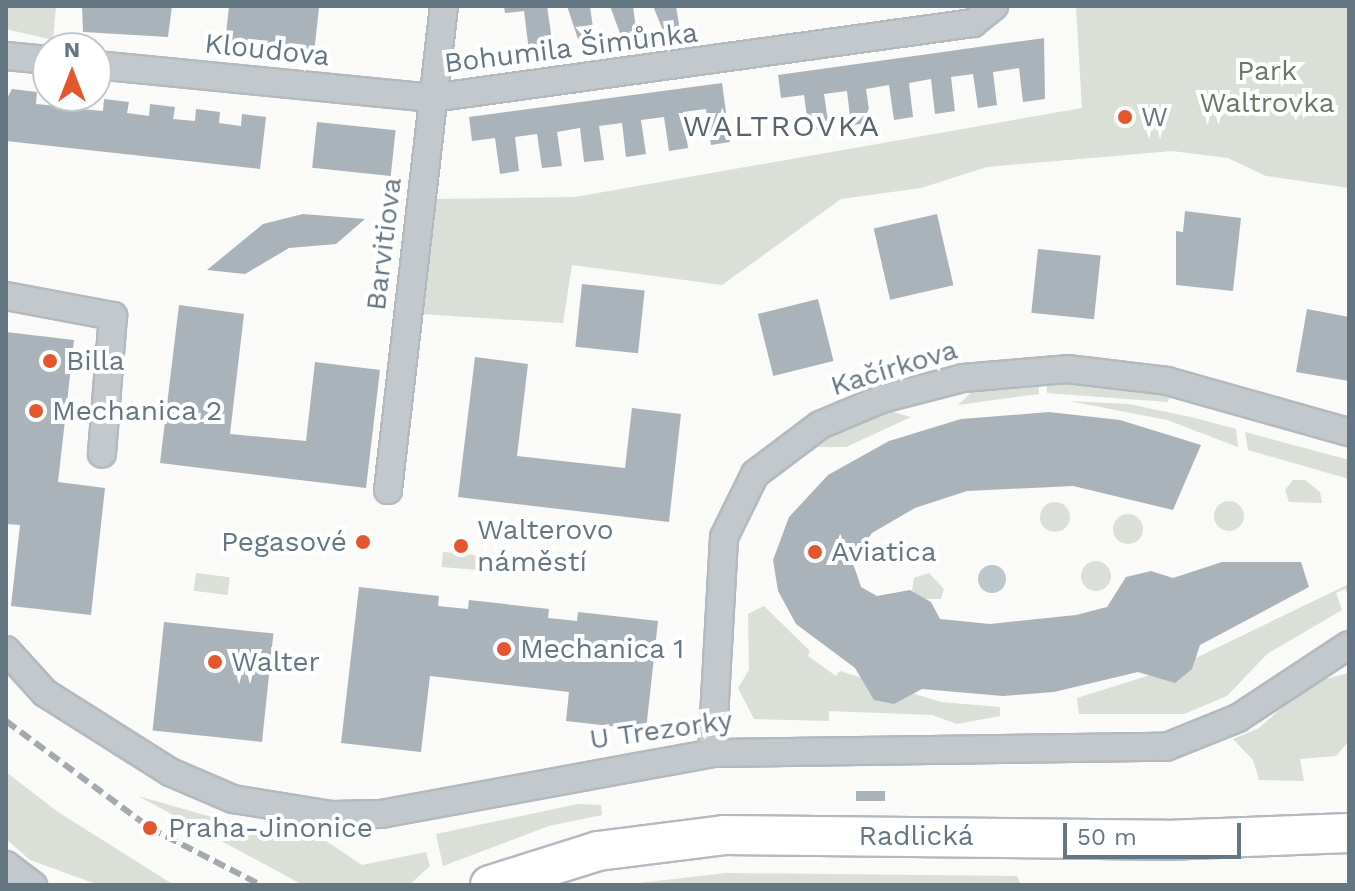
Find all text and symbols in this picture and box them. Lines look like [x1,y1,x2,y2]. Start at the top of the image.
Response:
street label: Bohumila Šimůnka [442,16,700,80]
street label: Kloudova [203,27,331,73]
north arrow [32,32,112,112]
text: N [64,37,80,62]
park label: Park Waltrovka [1199,54,1335,120]
place label: W [1141,100,1168,134]
district label: WALTROVKA [683,108,881,144]
marker: W [1116,108,1134,126]
street label: Barvitiova [359,176,409,312]
street label: Kačírkova [827,333,961,403]
place label: Billa [66,344,125,378]
marker: Billa [41,352,59,370]
place label: Mechanica 2 [52,394,223,428]
marker: Mechanica 2 [27,402,45,420]
place label: Walterovo náměstí [477,513,614,579]
place label: Pegasové [221,525,347,559]
marker: Pegasové [354,533,372,551]
place label: Aviatica [831,535,937,569]
marker: Walterovo náměstí [452,537,470,555]
marker: Aviatica [806,543,824,561]
place label: Mechanica 1 [520,632,685,666]
marker: Mechanica 1 [495,640,513,658]
place label: Walter [231,645,320,679]
marker: Walter [206,653,224,671]
street label: U Trezorky [587,703,735,757]
scale bar [1067,807,1245,857]
place label: Praha-Jinonice [168,811,373,845]
marker: Praha-Jinonice [139,817,161,839]
street label: Radlická [858,819,974,853]
text: 50 m [1077,823,1137,851]

